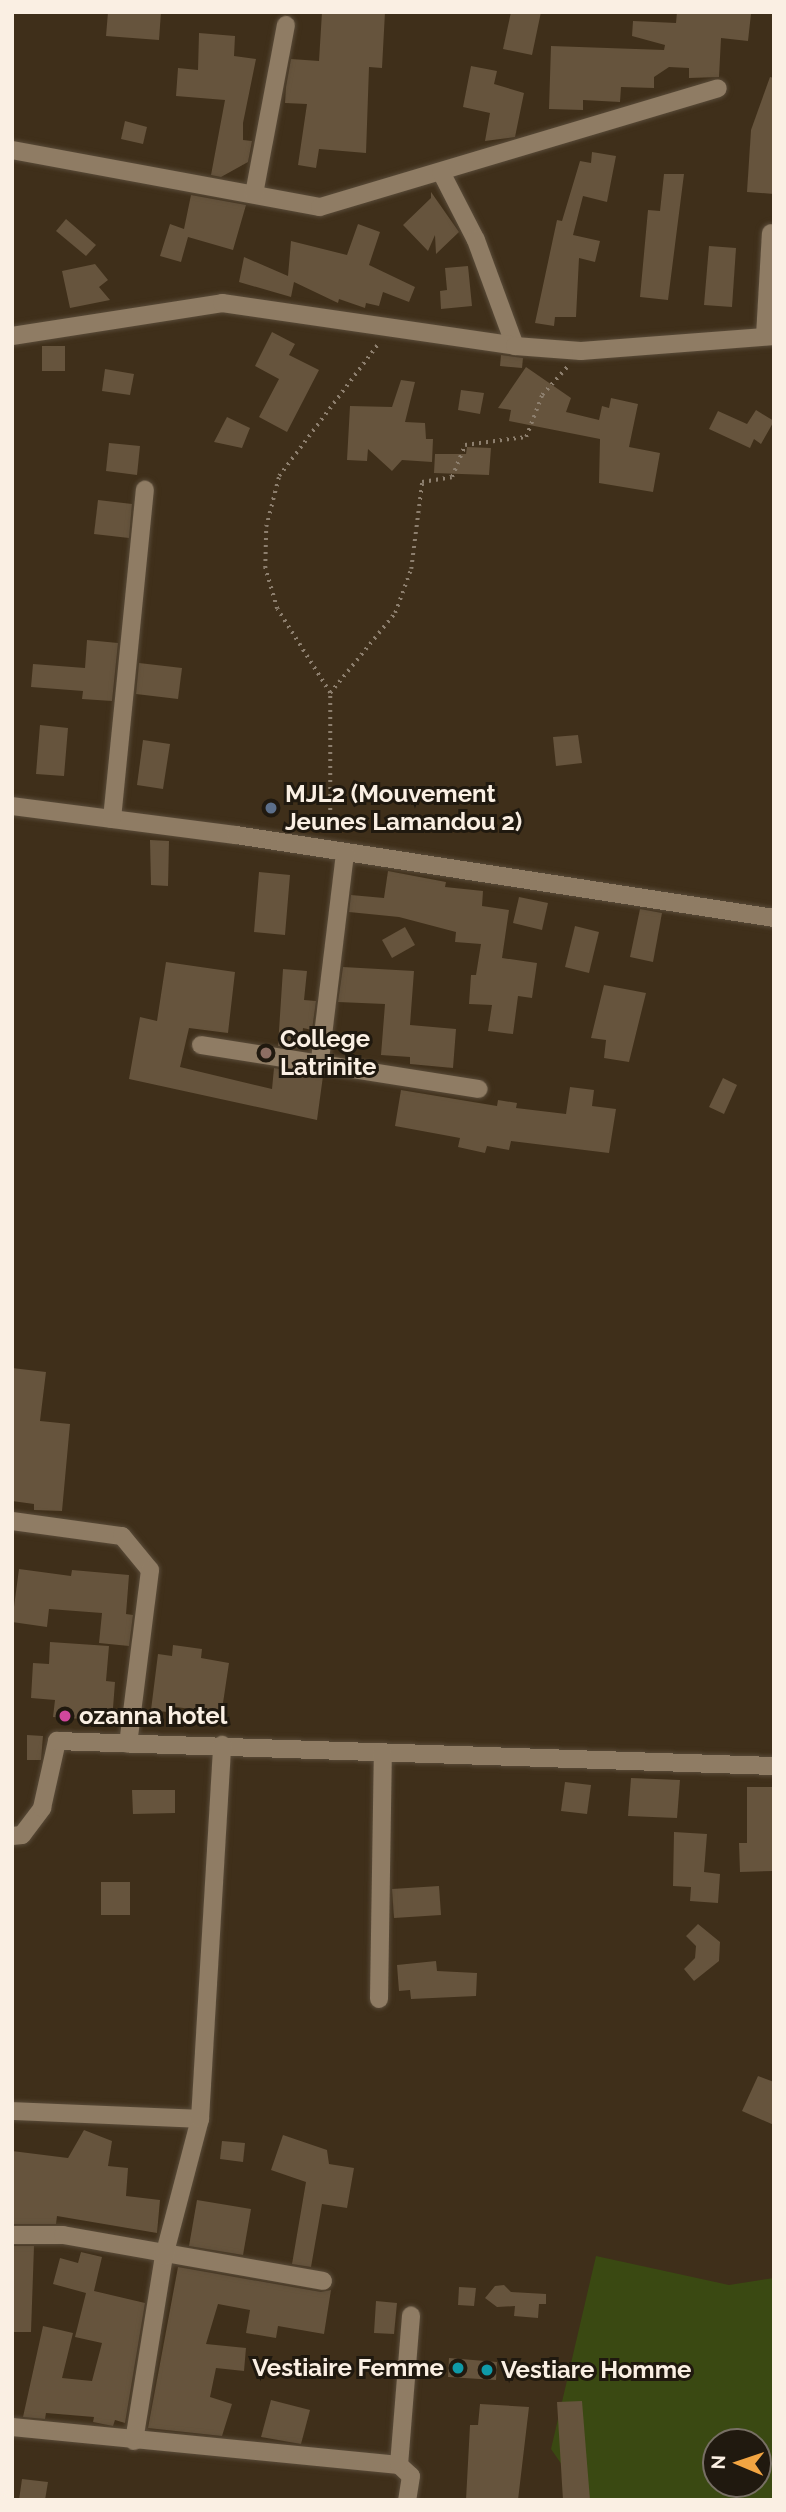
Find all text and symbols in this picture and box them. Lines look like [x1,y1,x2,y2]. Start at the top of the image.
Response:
place label: MJL2 (Mouvement Jeunes Lamandou 2) [285,780,522,836]
marker: MJL2 (Mouvement Jeunes Lamandou 2) [263,800,279,816]
place label: College Latrinite [280,1025,376,1081]
marker: College Latrinite [258,1045,274,1061]
place label: ozanna hotel [79,1702,227,1730]
marker: ozanna hotel [57,1708,73,1724]
place label: Vestiaire Femme [252,2354,444,2382]
place label: Vestiare Homme [501,2356,691,2384]
marker: Vestiaire Femme [450,2360,466,2376]
marker: Vestiare Homme [479,2362,495,2378]
north arrow [702,2428,772,2498]
text: N [707,2455,729,2470]

